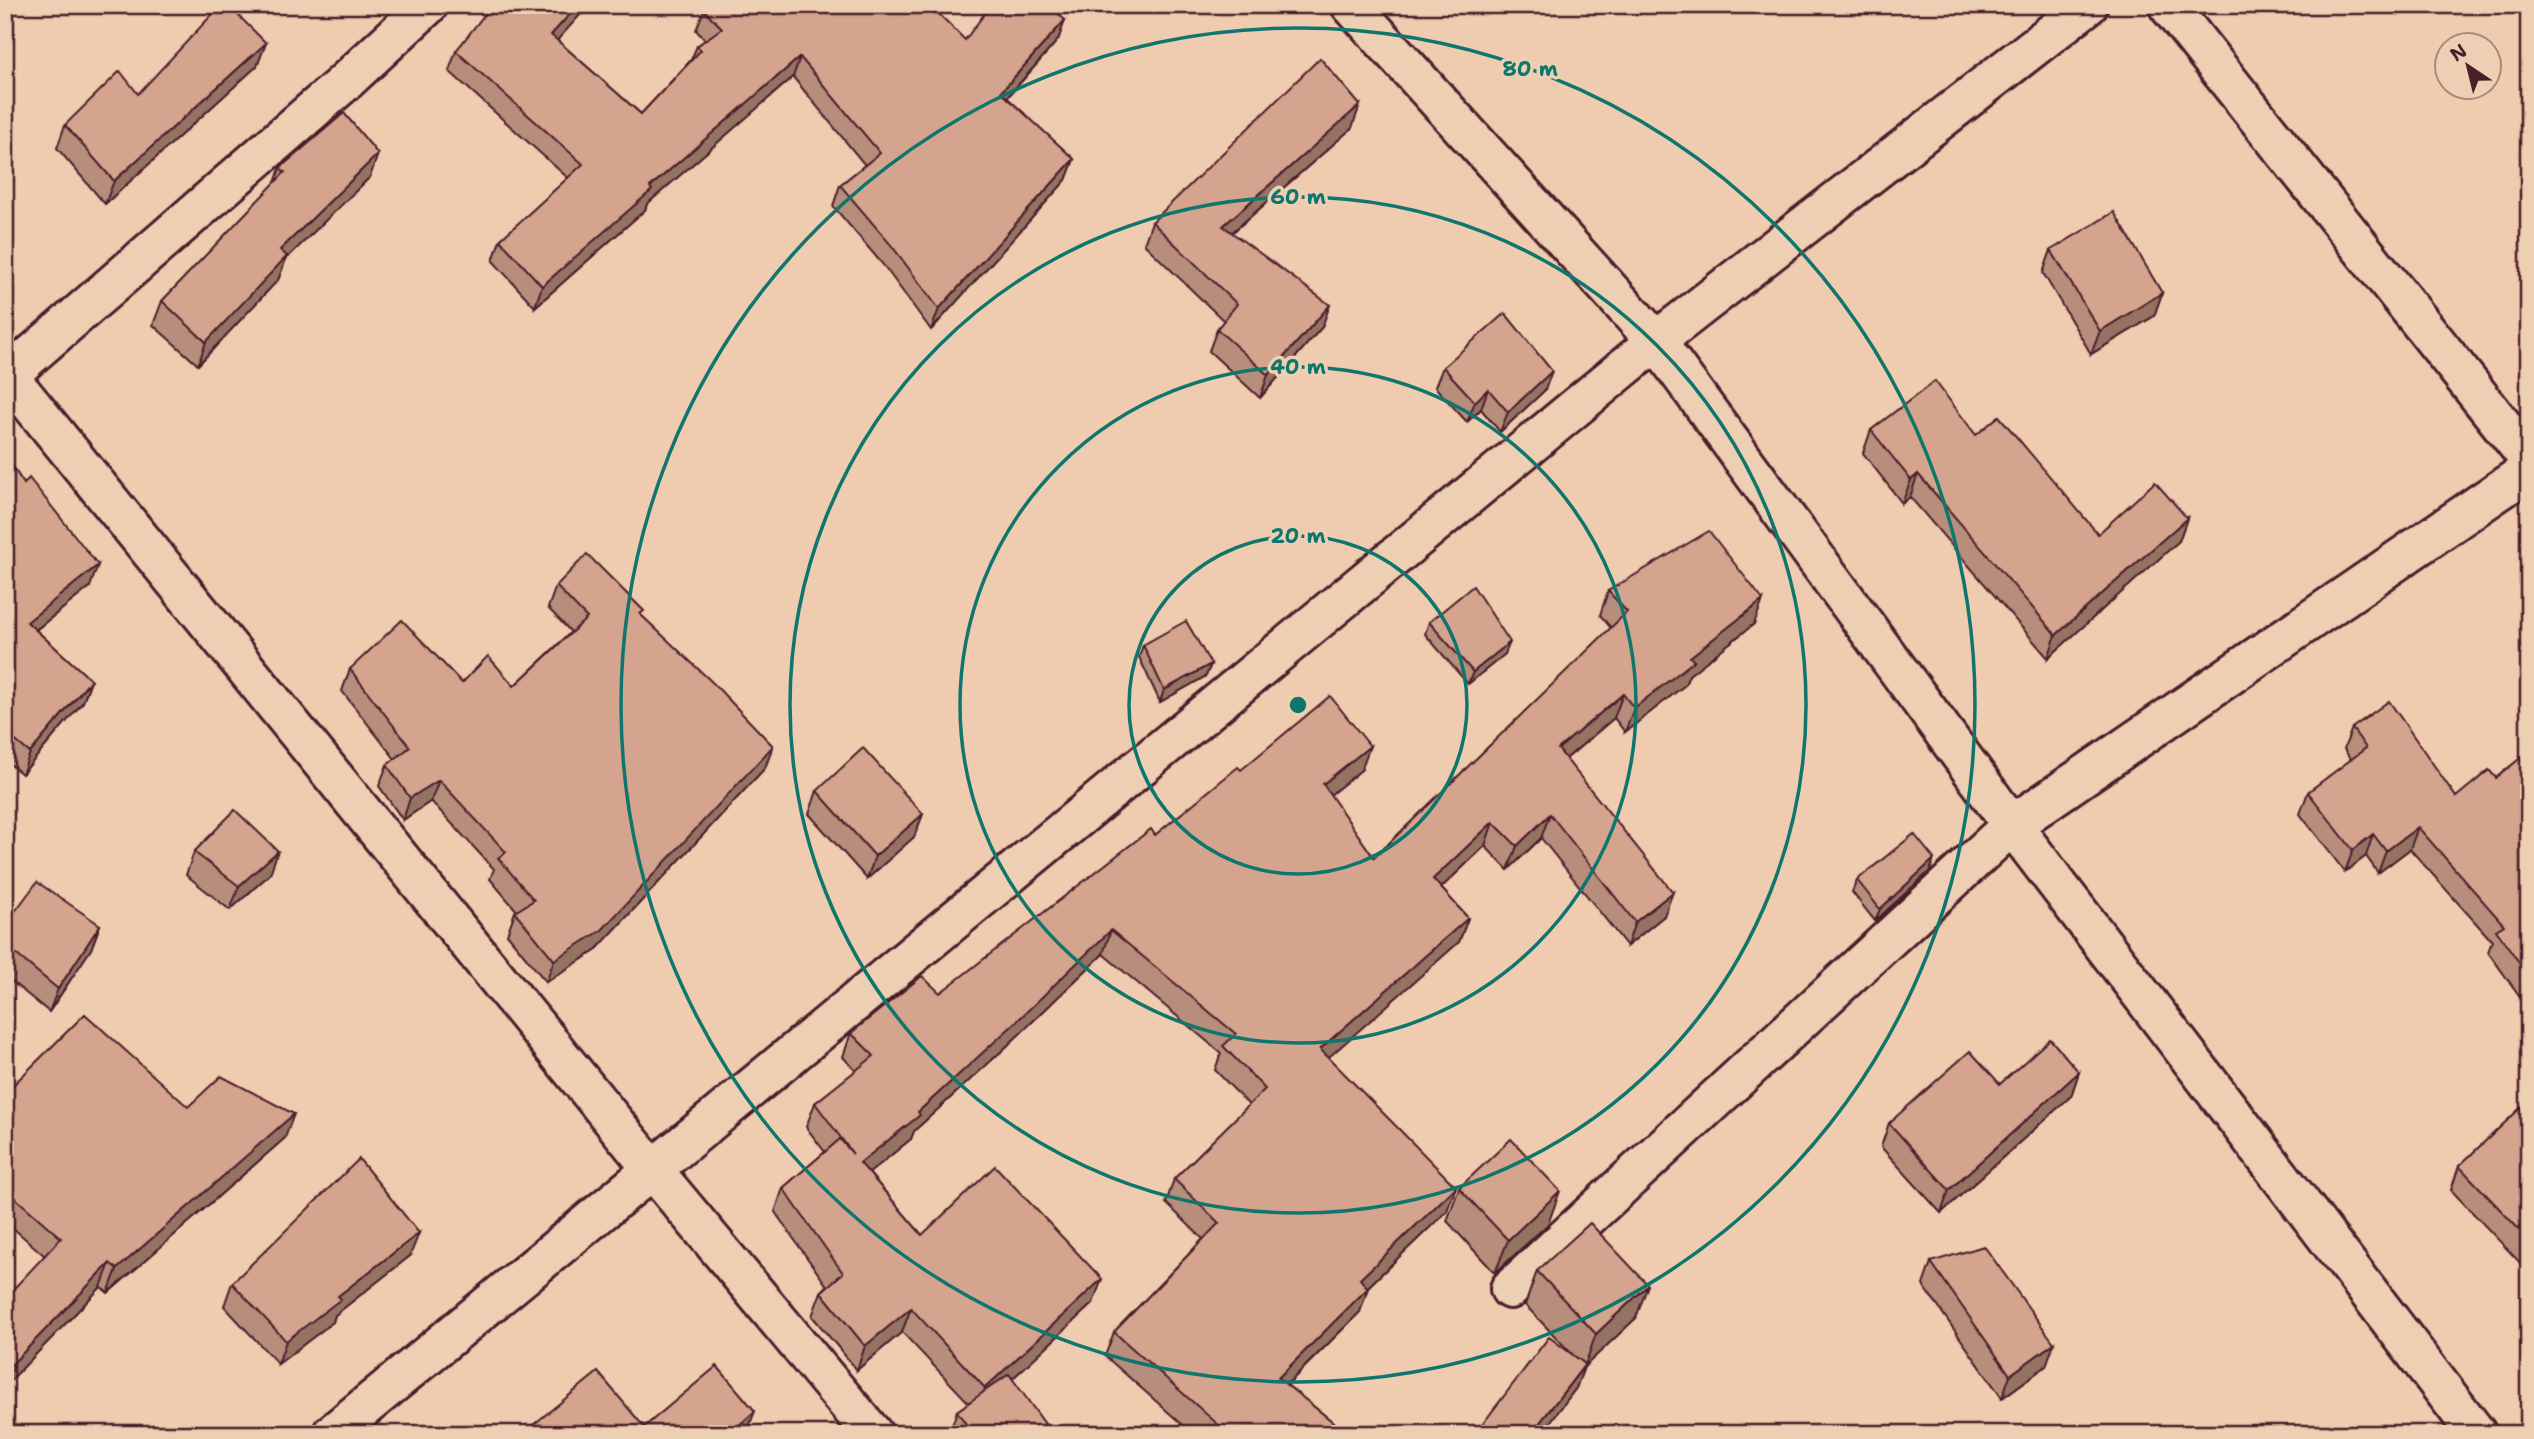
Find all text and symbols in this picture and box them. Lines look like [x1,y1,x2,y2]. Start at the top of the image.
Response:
north arrow [2432,32,2502,102]
text: N [2445,38,2472,67]
text: 80 m [1502,55,1558,83]
text: 60 m [1270,183,1326,211]
text: 40 m [1270,353,1326,381]
text: 20 m [1270,522,1326,550]
centre of rings [1286,693,1310,717]

